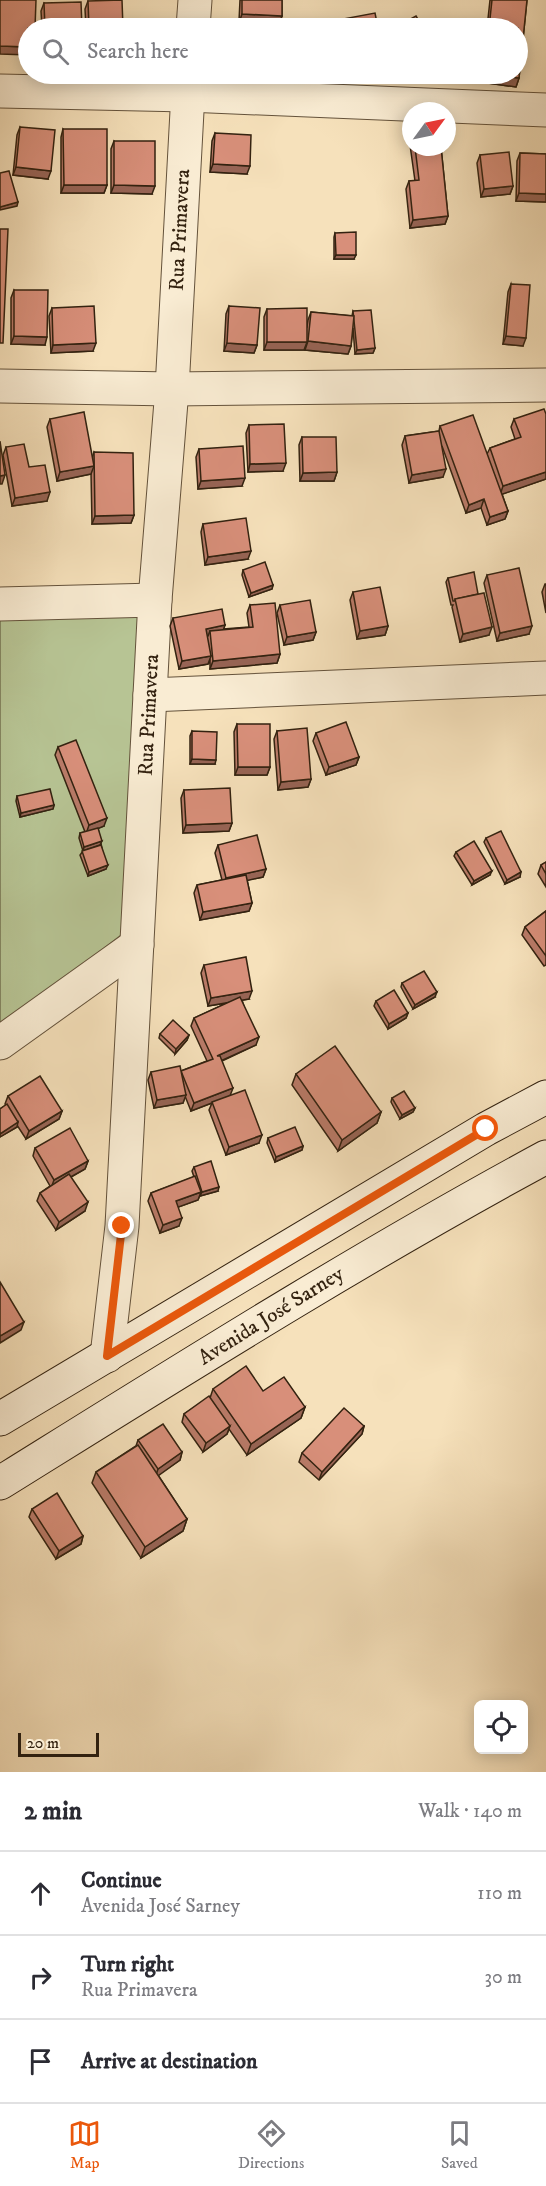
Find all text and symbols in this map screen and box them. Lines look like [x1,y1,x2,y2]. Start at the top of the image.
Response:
search box [18,18,528,84]
icon: search [39,35,72,68]
text: Search here [87,38,189,65]
north arrow [402,102,456,156]
street label: Rua Primavera [164,168,196,292]
street label: Rua Primavera [133,653,165,777]
route start [472,1115,498,1141]
route end [108,1212,134,1238]
street label: Avenida José Sarney [193,1260,350,1371]
map controls [474,1700,528,1754]
button: locate [474,1700,528,1754]
scale bar [18,1730,99,1758]
text: 20 m [27,1733,59,1753]
text: 2 min [24,1795,82,1828]
text: Walk · 140 m [418,1799,522,1824]
text: Continue [81,1867,162,1894]
icon: ahead [24,1877,57,1910]
text: 110 m [477,1881,522,1906]
text: Avenida José Sarney [81,1894,240,1919]
text: Turn right [81,1951,174,1978]
icon: right [24,1961,57,1994]
text: 30 m [484,1965,522,1990]
text: Rua Primavera [81,1978,197,2003]
icon: arrive [24,2045,57,2078]
text: Arrive at destination [81,2048,258,2075]
tab: Map [68,2117,101,2173]
tab: Directions [238,2117,304,2173]
tab: Saved [441,2117,478,2173]

